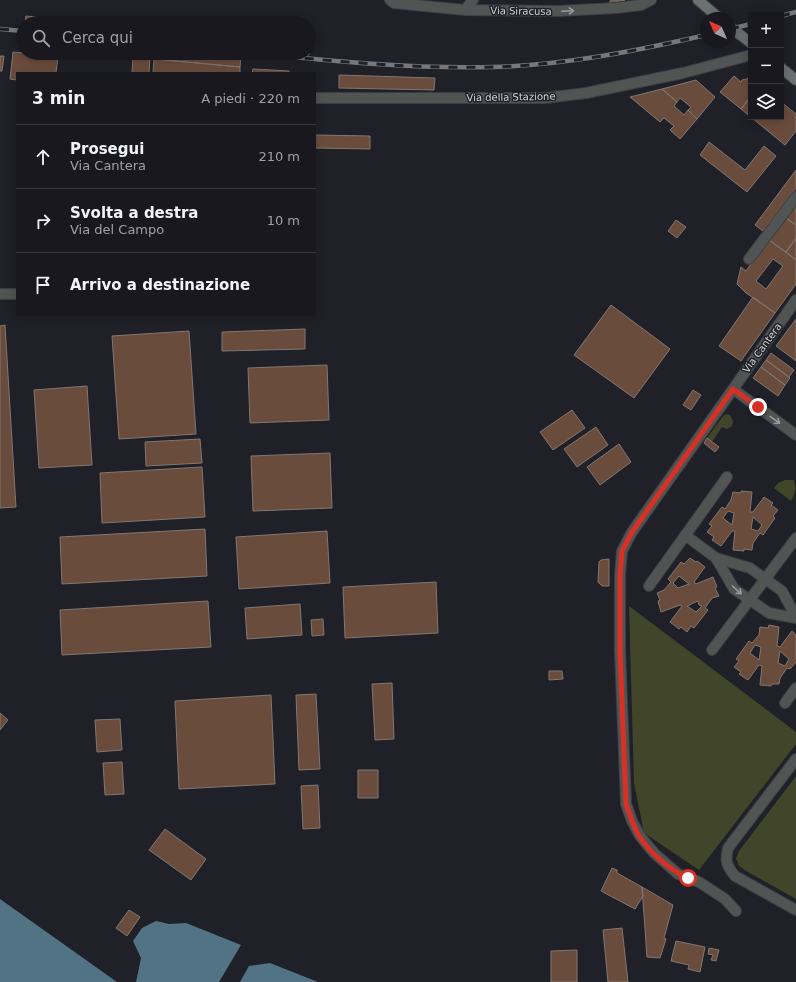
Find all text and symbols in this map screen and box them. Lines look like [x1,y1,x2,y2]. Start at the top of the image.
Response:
street label: Via Siracusa [490,5,552,17]
one-way arrow [561,7,574,15]
north arrow [700,12,736,48]
map controls [748,12,784,120]
button: + [748,12,784,48]
search box [16,16,316,60]
icon: search [30,27,52,49]
text: Cerca qui [62,29,133,47]
button: − [748,48,784,84]
button: layers [748,84,784,120]
text: 3 min [32,88,85,108]
text: A piedi · 220 m [201,91,300,106]
street label: Via della Stazione [466,91,556,103]
text: Prosegui [70,140,144,158]
icon: ahead [32,146,54,168]
text: 210 m [258,149,300,164]
text: Via Cantera [70,158,146,173]
text: Svolta a destra [70,204,198,222]
icon: right [32,210,54,232]
text: 10 m [267,213,300,228]
text: Via del Campo [70,222,164,237]
icon: arrive [32,274,54,296]
text: Arrivo a destinazione [70,276,250,294]
street label: Via Cantera [740,321,784,375]
route end [749,398,767,416]
one-way arrow [770,416,781,424]
one-way arrow [732,586,742,595]
route start [679,869,697,887]

